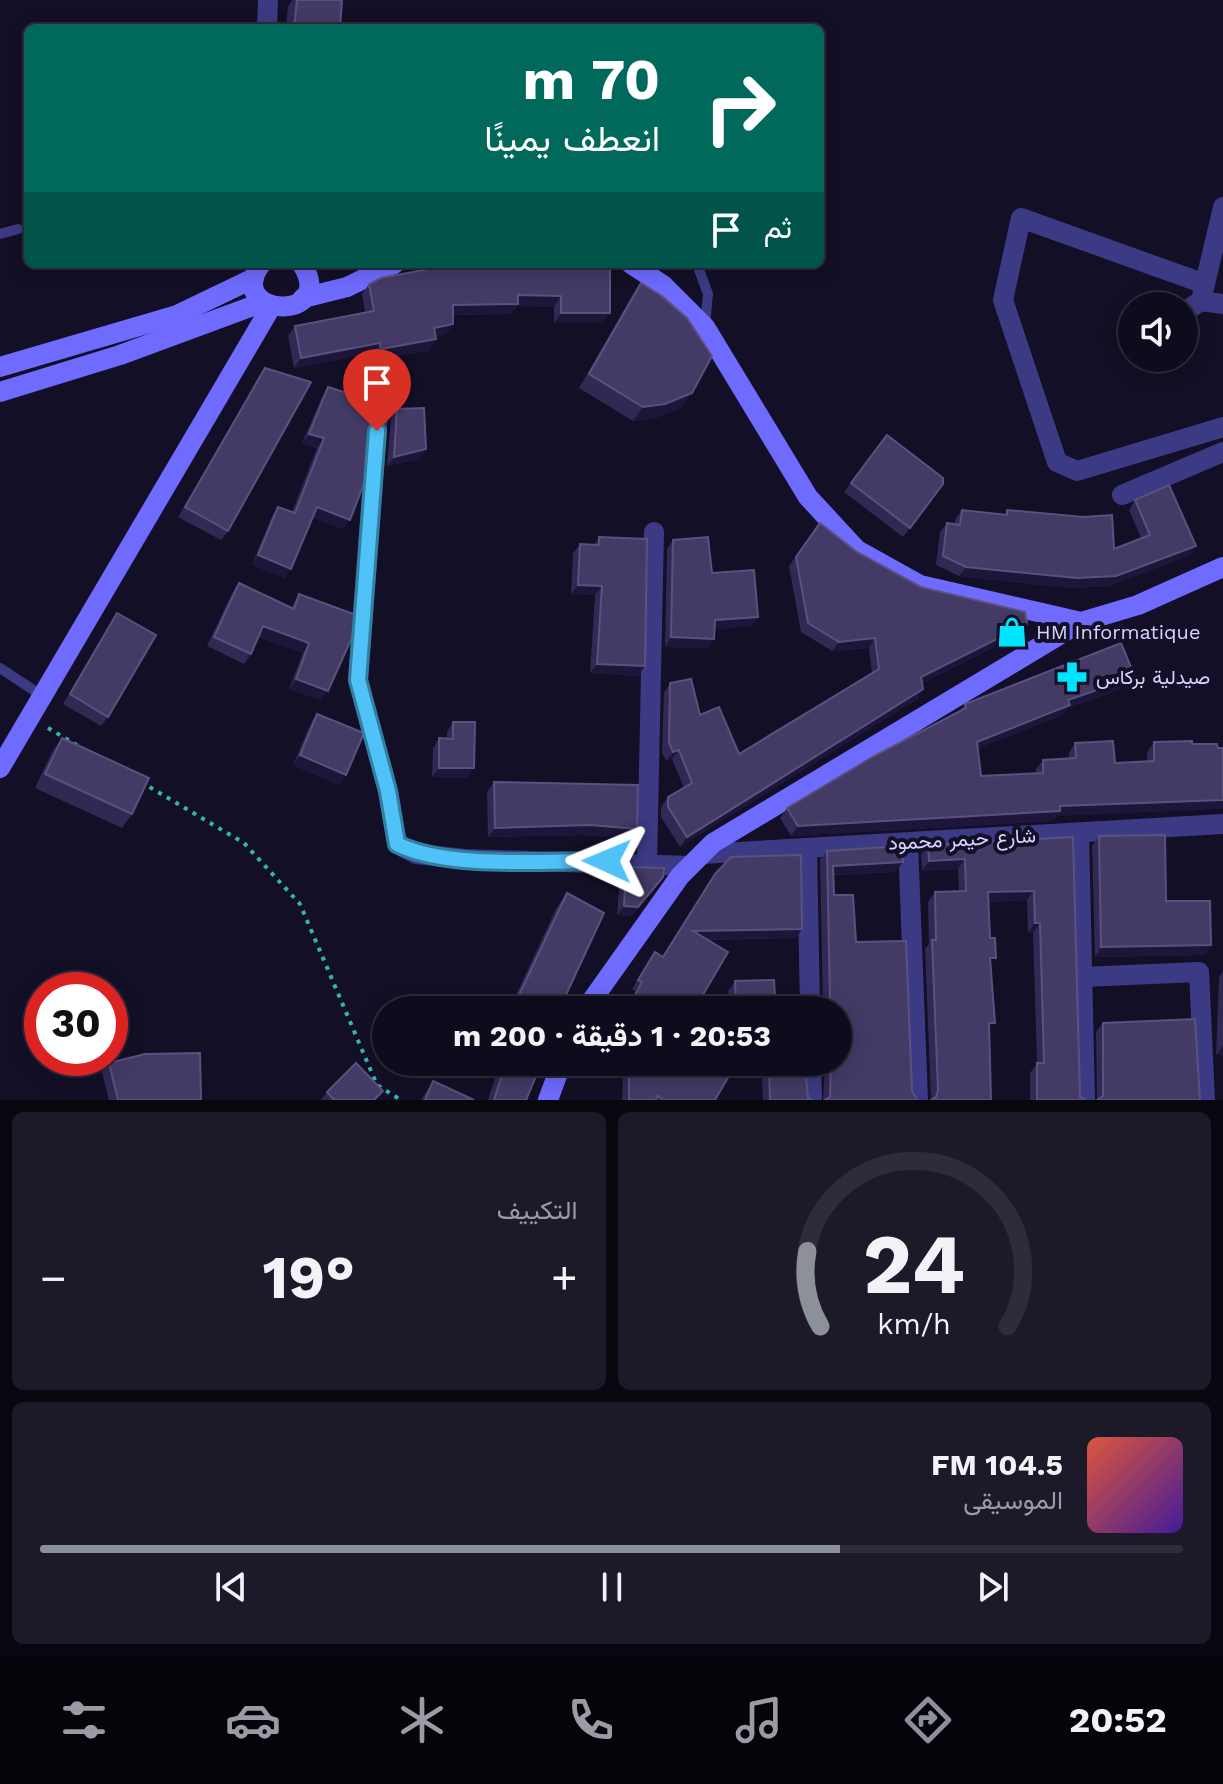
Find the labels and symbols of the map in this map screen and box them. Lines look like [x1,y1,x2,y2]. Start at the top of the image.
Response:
pin [343,349,411,431]
shop icon: HM Informatique [995,615,1029,649]
place label: HM Informatique [1036,620,1200,644]
pharmacy icon: صيدلية بركاس [1055,660,1089,694]
place label: صيدلية بركاس [1096,665,1210,690]
position arrow [565,819,649,903]
street label: شارع حيمر محمود [888,823,1037,857]
speed limit sign: 30 [24,972,128,1076]

